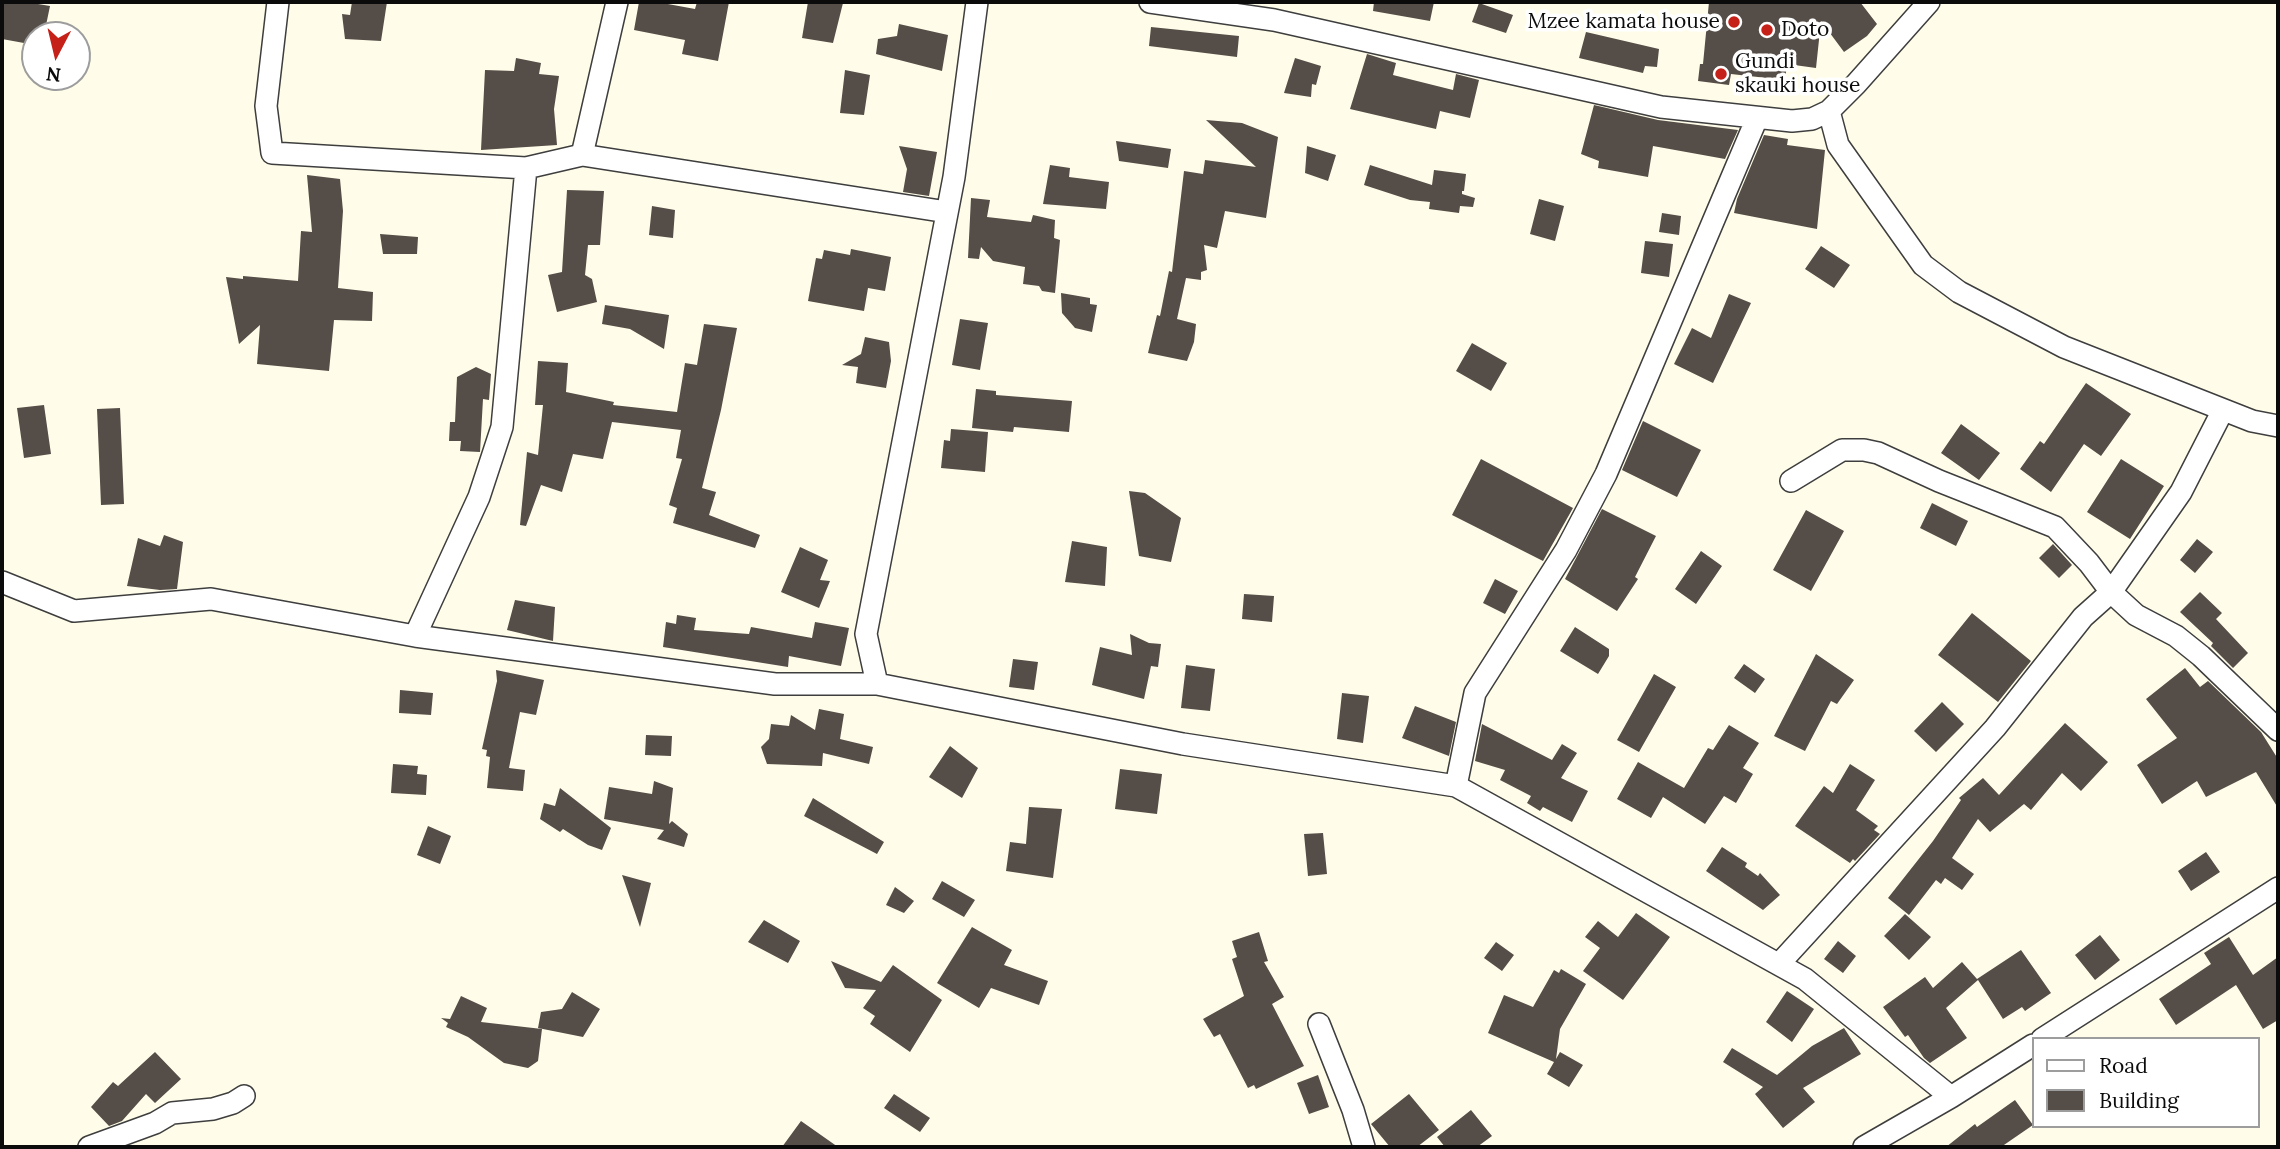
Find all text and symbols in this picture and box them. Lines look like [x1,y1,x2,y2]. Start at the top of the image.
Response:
place label: Mzee kamata house [1527,9,1720,35]
marker: Mzee kamata house [1726,14,1742,30]
place label: Doto [1781,17,1829,43]
north arrow [21,21,91,91]
marker: Doto [1759,22,1775,38]
place label: Gundi skauki house [1735,49,1860,99]
text: N [45,62,62,88]
marker: Gundi skauki house [1713,66,1729,82]
legend [2032,1037,2259,1128]
text: Road [2099,1052,2148,1079]
text: Building [2099,1087,2179,1114]

